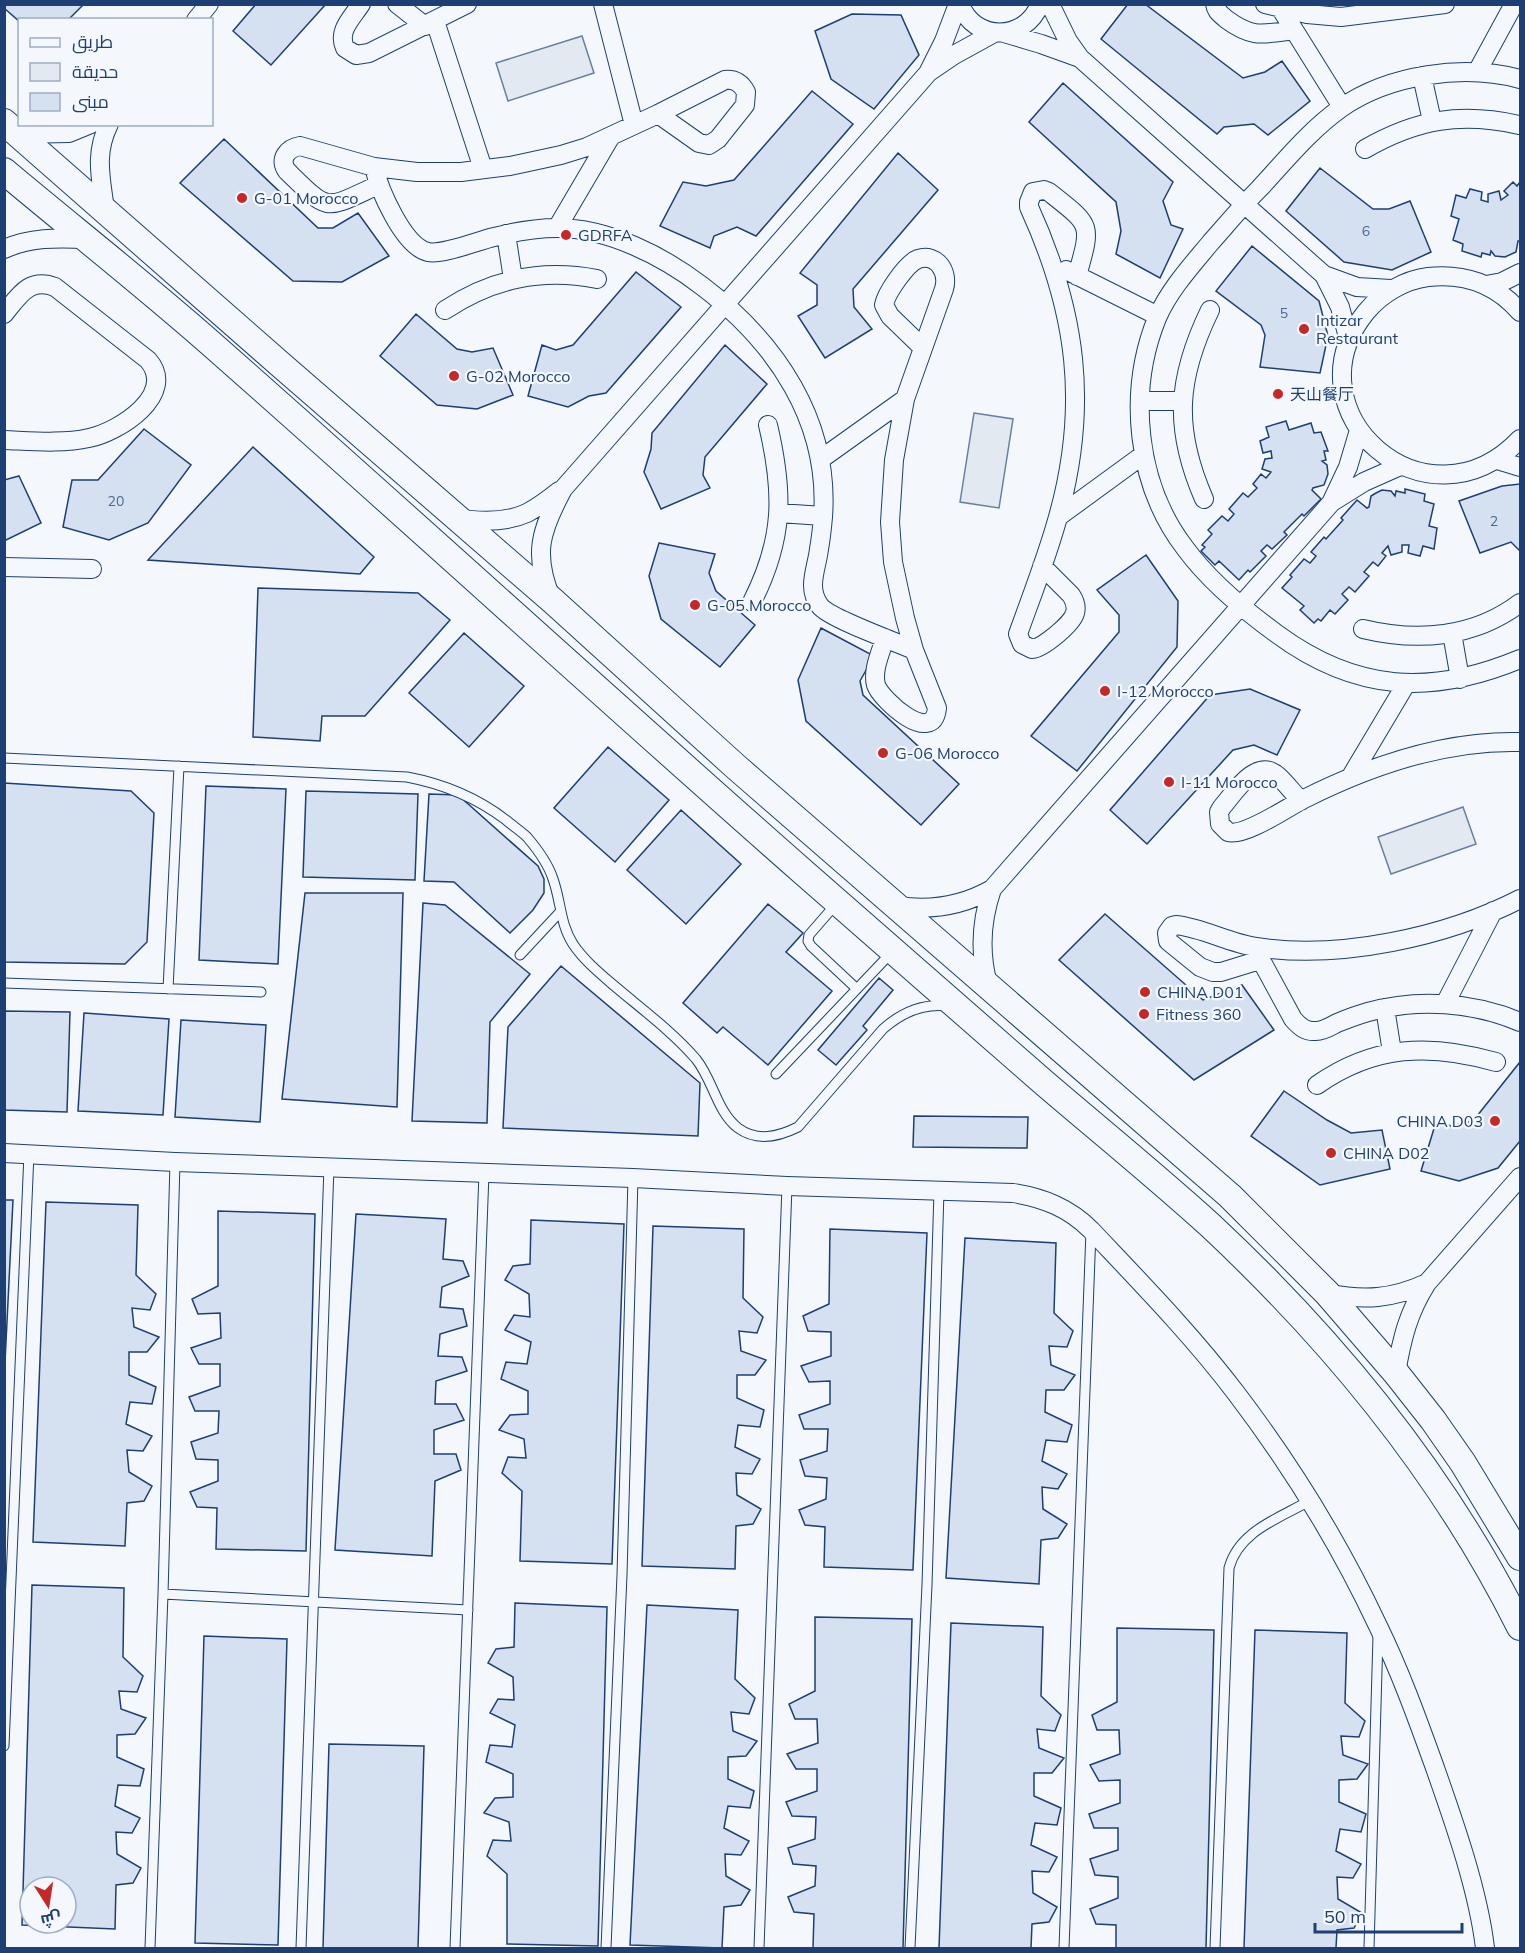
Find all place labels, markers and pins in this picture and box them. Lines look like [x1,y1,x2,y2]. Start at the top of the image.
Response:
place label: G-01 Morocco [254,188,358,208]
marker: G-01 Morocco [235,191,249,205]
place label: GDRFA [578,225,633,245]
marker: GDRFA [559,228,573,242]
place label: Intizar Restaurant [1316,310,1399,348]
marker: Intizar Restaurant [1297,322,1311,336]
place label: G-02 Morocco [466,366,570,386]
marker: G-02 Morocco [447,369,461,383]
place label: 天山餐厅 [1290,384,1354,404]
marker: 天山餐厅 [1271,387,1285,401]
place label: G-05 Morocco [707,595,811,615]
marker: G-05 Morocco [688,598,702,612]
place label: I-12 Morocco [1117,681,1214,701]
marker: I-12 Morocco [1098,684,1112,698]
place label: G-06 Morocco [895,743,999,763]
marker: G-06 Morocco [876,746,890,760]
place label: I-11 Morocco [1181,772,1278,792]
marker: I-11 Morocco [1162,775,1176,789]
place label: CHINA D01 [1157,982,1243,1002]
marker: CHINA D01 [1138,985,1152,999]
place label: Fitness 360 [1156,1004,1241,1024]
marker: Fitness 360 [1137,1007,1151,1021]
place label: CHINA D03 [1397,1111,1483,1131]
marker: CHINA D03 [1488,1114,1502,1128]
place label: CHINA D02 [1343,1143,1429,1163]
marker: CHINA D02 [1324,1146,1338,1160]

